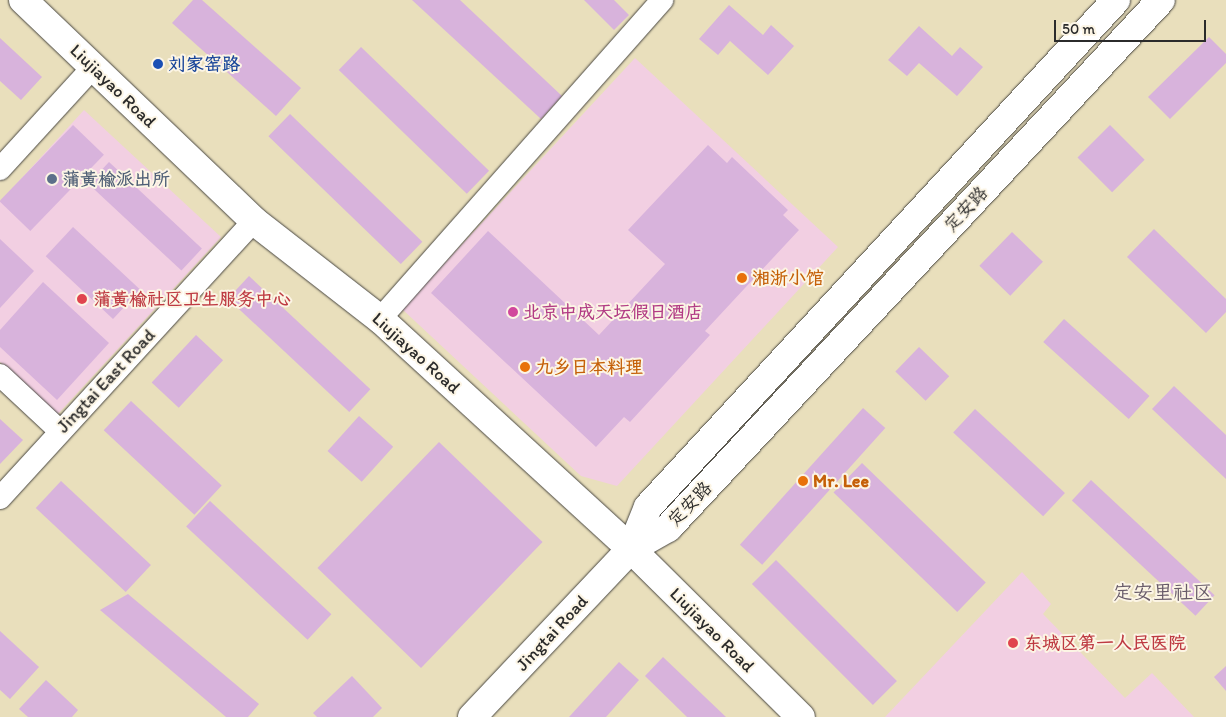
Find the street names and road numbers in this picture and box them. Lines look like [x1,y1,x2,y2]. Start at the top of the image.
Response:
street label: Liujiayao Road [66,40,160,132]
street label: 定安路 [940,182,992,236]
street label: Liujiayao Road [367,308,465,398]
street label: Jingtai East Road [52,325,160,437]
street label: 定安路 [663,477,717,531]
street label: Liujiayao Road [665,583,759,677]
street label: Jingtai Road [511,591,593,675]

